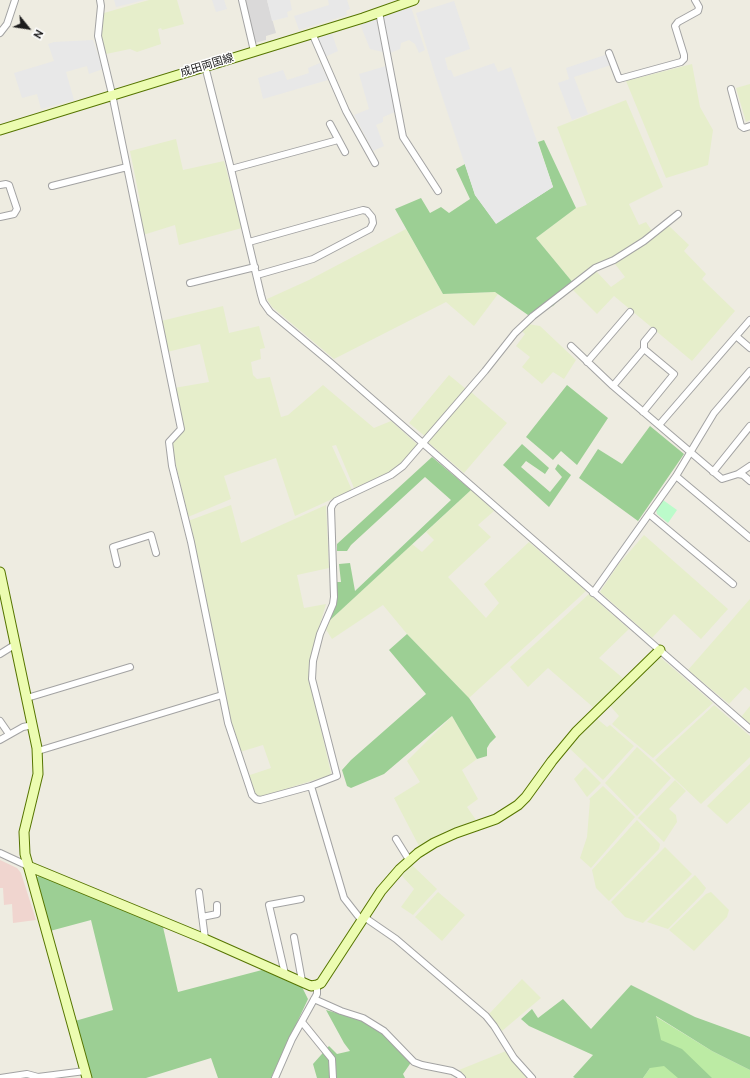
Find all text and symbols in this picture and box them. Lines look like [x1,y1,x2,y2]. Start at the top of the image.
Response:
north arrow [8,8,48,48]
text: N [31,27,46,41]
street label: 成田両国線 [179,51,235,79]

